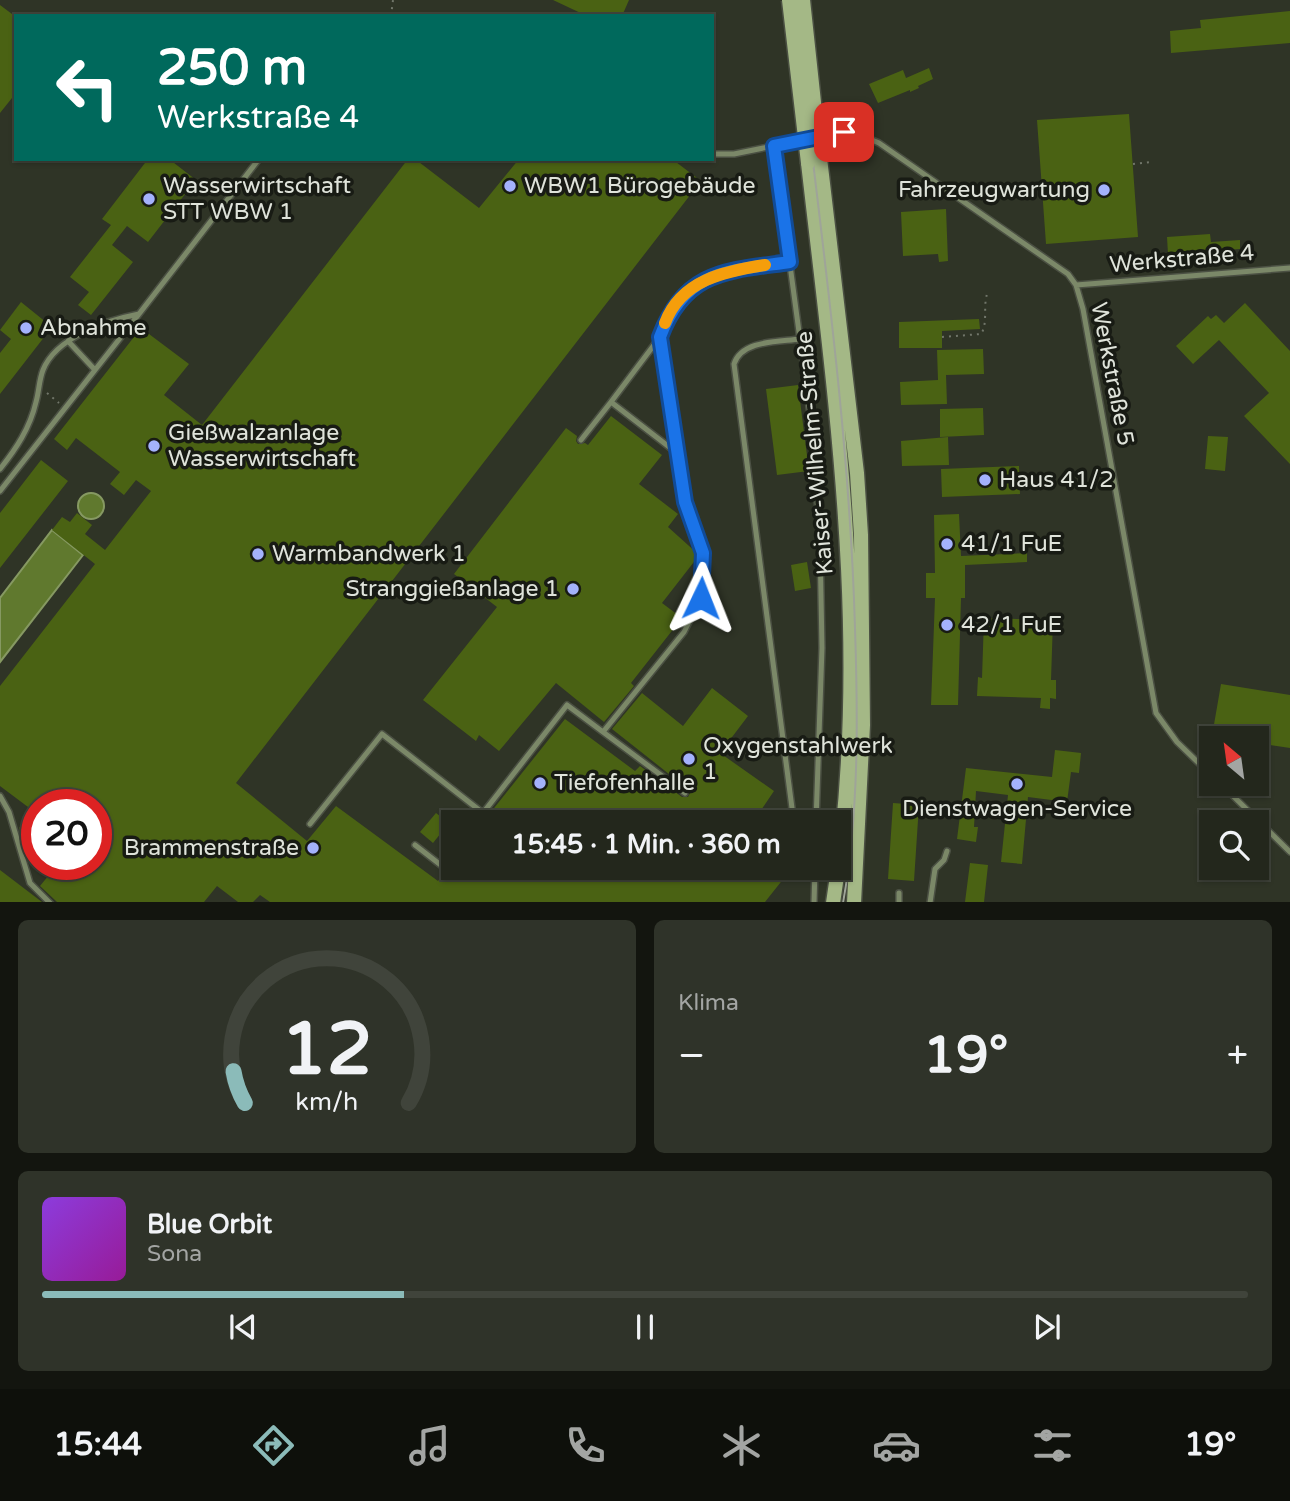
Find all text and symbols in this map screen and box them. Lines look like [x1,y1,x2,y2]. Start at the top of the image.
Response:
text: 250 m [157,39,307,98]
icon: left [42,42,133,133]
text: Werkstraße 4 [157,99,359,137]
pin [814,102,874,162]
icon: arrive [825,113,863,151]
place label: Wasserwirtschaft STT WBW 1 [163,172,351,226]
place label: WBW1 Bürogebäude [524,172,756,200]
place label: Fahrzeugwartung [898,176,1090,204]
marker: WBW1 Bürogebäude [502,178,518,194]
marker: Fahrzeugwartung [1096,182,1112,198]
marker: Wasserwirtschaft STT WBW 1 [141,191,157,207]
street label: Werkstraße 4 [1108,239,1256,279]
street label: Werkstraße 5 [1084,300,1140,448]
place label: Abnahme [40,314,147,342]
marker: Abnahme [18,320,34,336]
street label: Kaiser-Wilhelm-Straße [790,330,840,576]
place label: Gießwalzanlage Wasserwirtschaft [168,419,356,473]
marker: Gießwalzanlage Wasserwirtschaft [146,438,162,454]
place label: Haus 41/2 [999,466,1114,494]
marker: Haus 41/2 [977,472,993,488]
place label: 41/1 FuE [961,530,1062,558]
marker: 41/1 FuE [939,536,955,552]
place label: Warmbandwerk 1 [272,540,466,568]
marker: Warmbandwerk 1 [250,546,266,562]
position arrow [664,561,738,635]
place label: Stranggießanlage 1 [346,575,559,603]
marker: Stranggießanlage 1 [565,581,581,597]
place label: 42/1 FuE [961,611,1062,639]
marker: 42/1 FuE [939,617,955,633]
north arrow [1199,726,1269,796]
map controls [1199,726,1269,880]
place label: Oxygenstahlwerk 1 [703,732,893,786]
marker: Oxygenstahlwerk 1 [681,751,697,767]
place label: Tiefofenhalle [554,769,695,797]
marker: Tiefofenhalle [532,775,548,791]
marker: Dienstwagen-Service [1009,776,1025,792]
speed limit sign: 20 [21,789,112,880]
place label: Dienstwagen-Service [902,795,1132,823]
button: search [1199,810,1269,880]
text: 15:45 · 1 Min. · 360 m [511,829,781,860]
place label: Brammenstraße [124,834,299,862]
marker: Brammenstraße [305,840,321,856]
text: Klima [678,989,739,1017]
text: 12 [281,1006,373,1094]
text: 19° [923,1024,1008,1087]
text: − [678,1033,705,1079]
text: + [1227,1033,1248,1079]
text: km/h [296,1086,358,1116]
text: Blue Orbit [147,1209,272,1240]
text: Sona [147,1240,202,1268]
icon: previous [224,1308,262,1346]
icon: pause [626,1308,664,1346]
icon: next [1028,1308,1066,1346]
icon: directions [249,1421,298,1470]
icon: music [405,1421,454,1470]
icon: phone [561,1421,610,1470]
icon: climate [717,1421,766,1470]
icon: car [872,1421,921,1470]
icon: filters [1028,1421,1077,1470]
text: 15:44 [53,1426,142,1464]
text: 19° [1184,1426,1236,1464]

